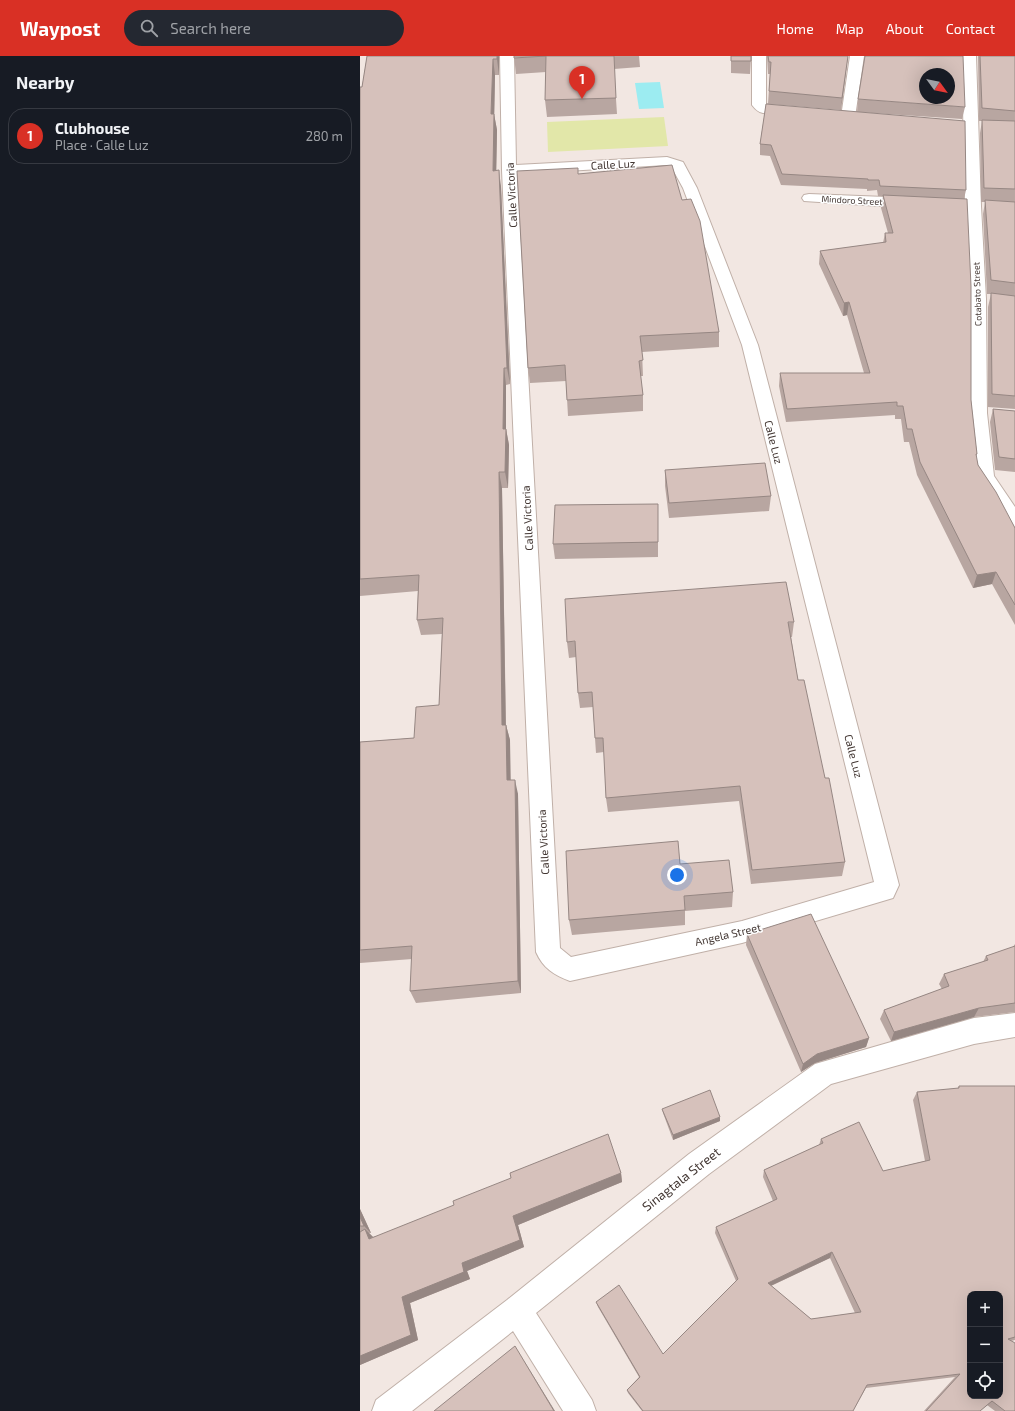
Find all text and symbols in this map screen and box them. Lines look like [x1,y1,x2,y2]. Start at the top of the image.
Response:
search box [124,10,404,46]
text: Waypost [20,17,100,40]
icon: search [138,17,160,39]
text: Search here [170,19,251,37]
text: Home [777,20,814,37]
text: Map [836,20,864,37]
text: About [886,20,924,37]
text: Contact [946,20,995,37]
pin: 1 [569,66,595,99]
north arrow [919,68,955,104]
text: Nearby [16,72,74,92]
text: Clubhouse [55,119,130,137]
text: 1 [27,128,33,144]
text: 280 m [306,128,343,144]
text: Place · Calle Luz [55,137,149,153]
street label: Calle Luz [590,156,636,172]
street label: Calle Victoria [503,162,519,228]
street label: Mindoro Street [821,193,883,207]
street label: Cotabato Street [970,261,984,326]
street label: Calle Luz [762,419,786,466]
street label: Calle Victoria [519,485,535,551]
street label: Calle Luz [842,733,866,780]
street label: Calle Victoria [535,809,551,875]
your location [667,865,687,885]
street label: Angela Street [694,920,762,948]
street label: Sinagtala Street [639,1144,723,1214]
map controls [967,1291,1003,1399]
button: + [967,1291,1003,1327]
button: − [967,1327,1003,1363]
button: locate [967,1363,1003,1399]

